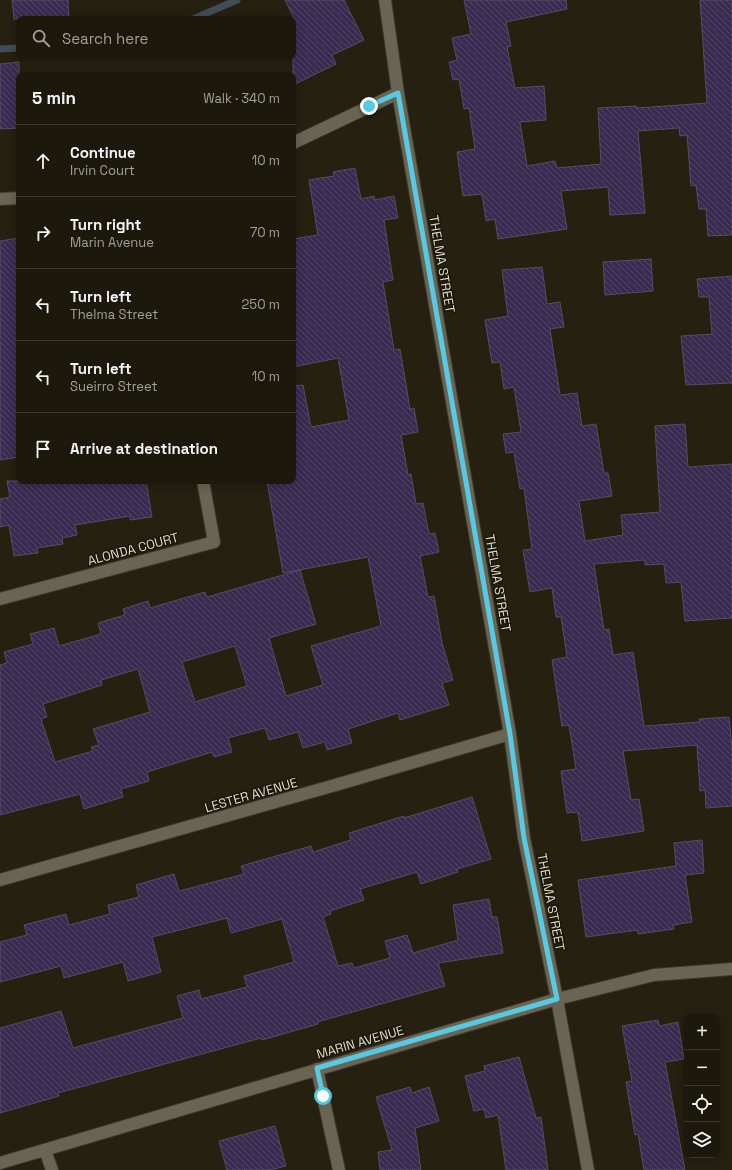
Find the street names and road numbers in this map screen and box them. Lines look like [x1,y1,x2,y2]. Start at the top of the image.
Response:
street label: THELMA STREET [425,214,459,315]
street label: ALONDA COURT [86,529,181,569]
street label: THELMA STREET [481,533,515,634]
street label: LESTER AVENUE [203,774,299,816]
street label: THELMA STREET [533,852,569,953]
street label: MARIN AVENUE [314,1021,406,1063]

